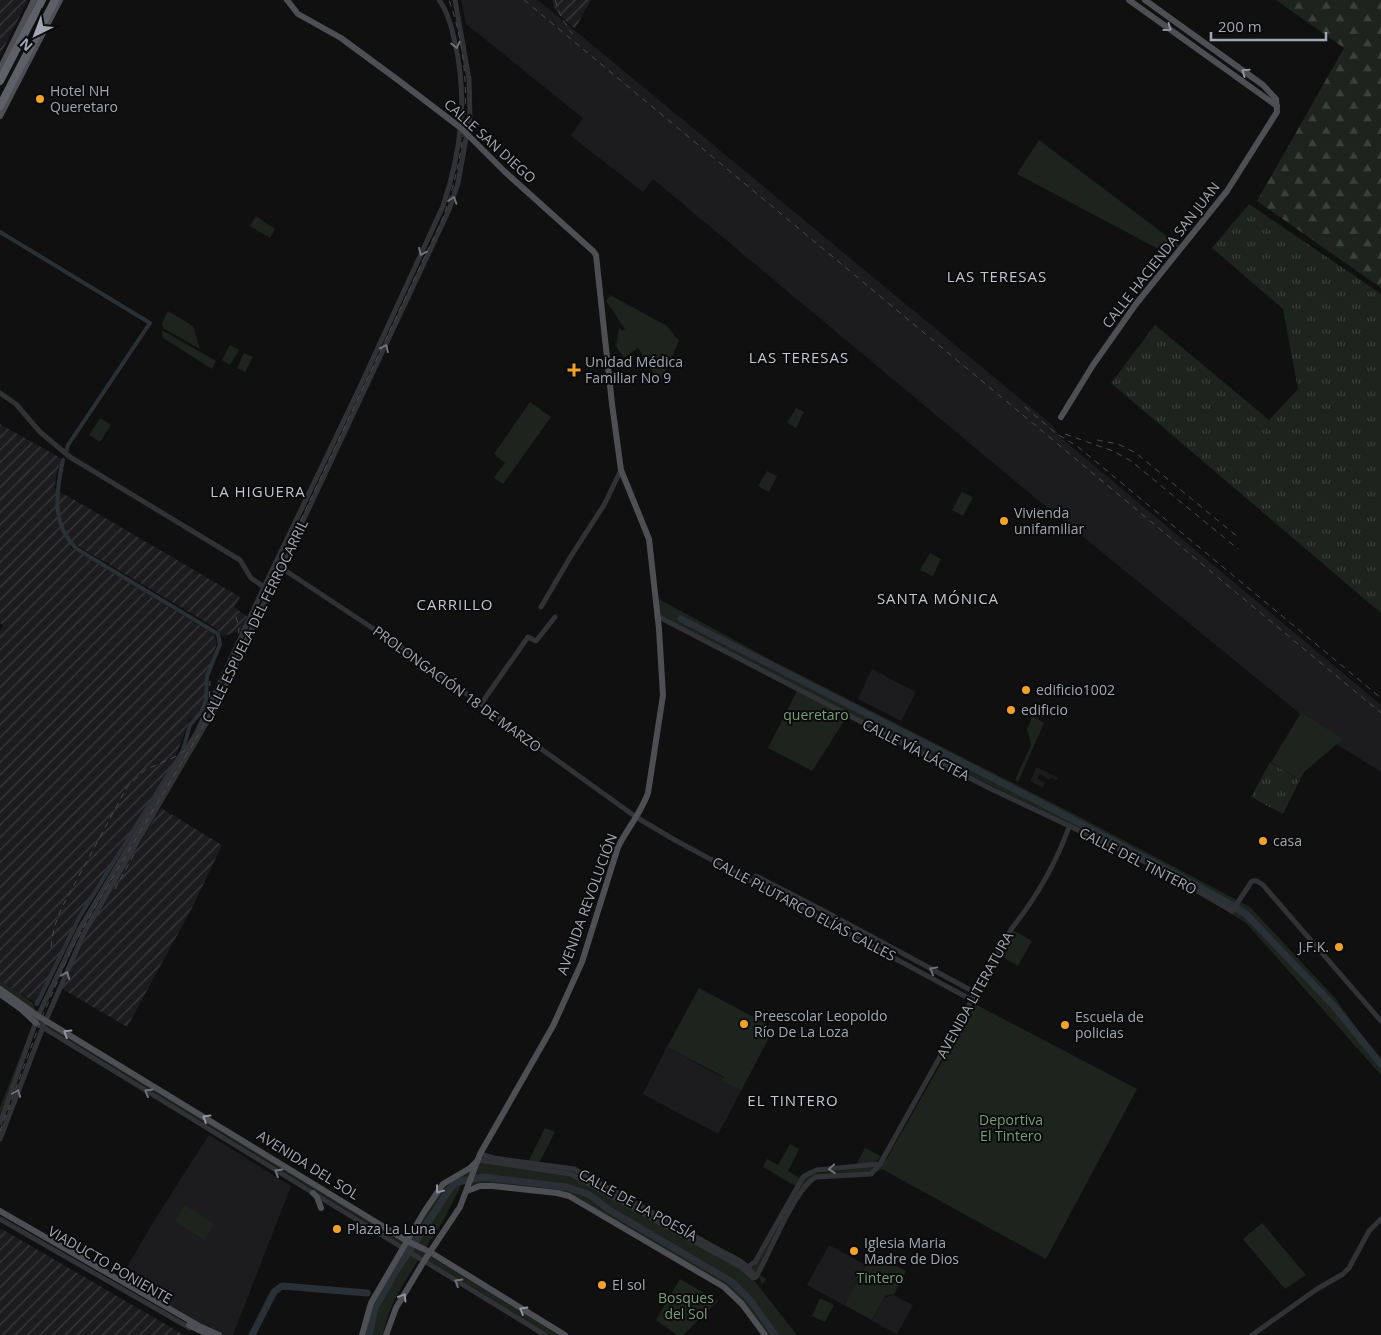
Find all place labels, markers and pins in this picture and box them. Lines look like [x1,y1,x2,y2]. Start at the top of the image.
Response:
place label: Hotel NH Queretaro [50,81,118,116]
marker: Hotel NH Queretaro [34,93,46,105]
place label: Unidad Médica Familiar No 9 [585,352,683,387]
marker: Unidad Médica Familiar No 9 [567,363,581,377]
place label: Vivienda unifamiliar [1014,503,1085,538]
marker: Vivienda unifamiliar [998,515,1010,527]
place label: edificio1002 [1036,680,1115,699]
marker: edificio1002 [1020,684,1032,696]
place label: edificio [1021,700,1068,719]
marker: edificio [1005,704,1017,716]
place label: casa [1273,831,1302,850]
marker: casa [1257,835,1269,847]
place label: J.F.K. [1296,937,1329,956]
marker: J.F.K. [1333,941,1345,953]
place label: Preescolar Leopoldo Río De La Loza [754,1006,887,1041]
place label: Escuela de policias [1075,1007,1144,1042]
marker: Preescolar Leopoldo Río De La Loza [738,1018,750,1030]
marker: Escuela de policias [1059,1019,1071,1031]
place label: Plaza La Luna [347,1219,436,1238]
marker: Plaza La Luna [331,1223,343,1235]
place label: Iglesia Maria Madre de Dios [864,1233,959,1268]
marker: Iglesia Maria Madre de Dios [848,1245,860,1257]
place label: El sol [612,1275,646,1294]
marker: El sol [596,1279,608,1291]

